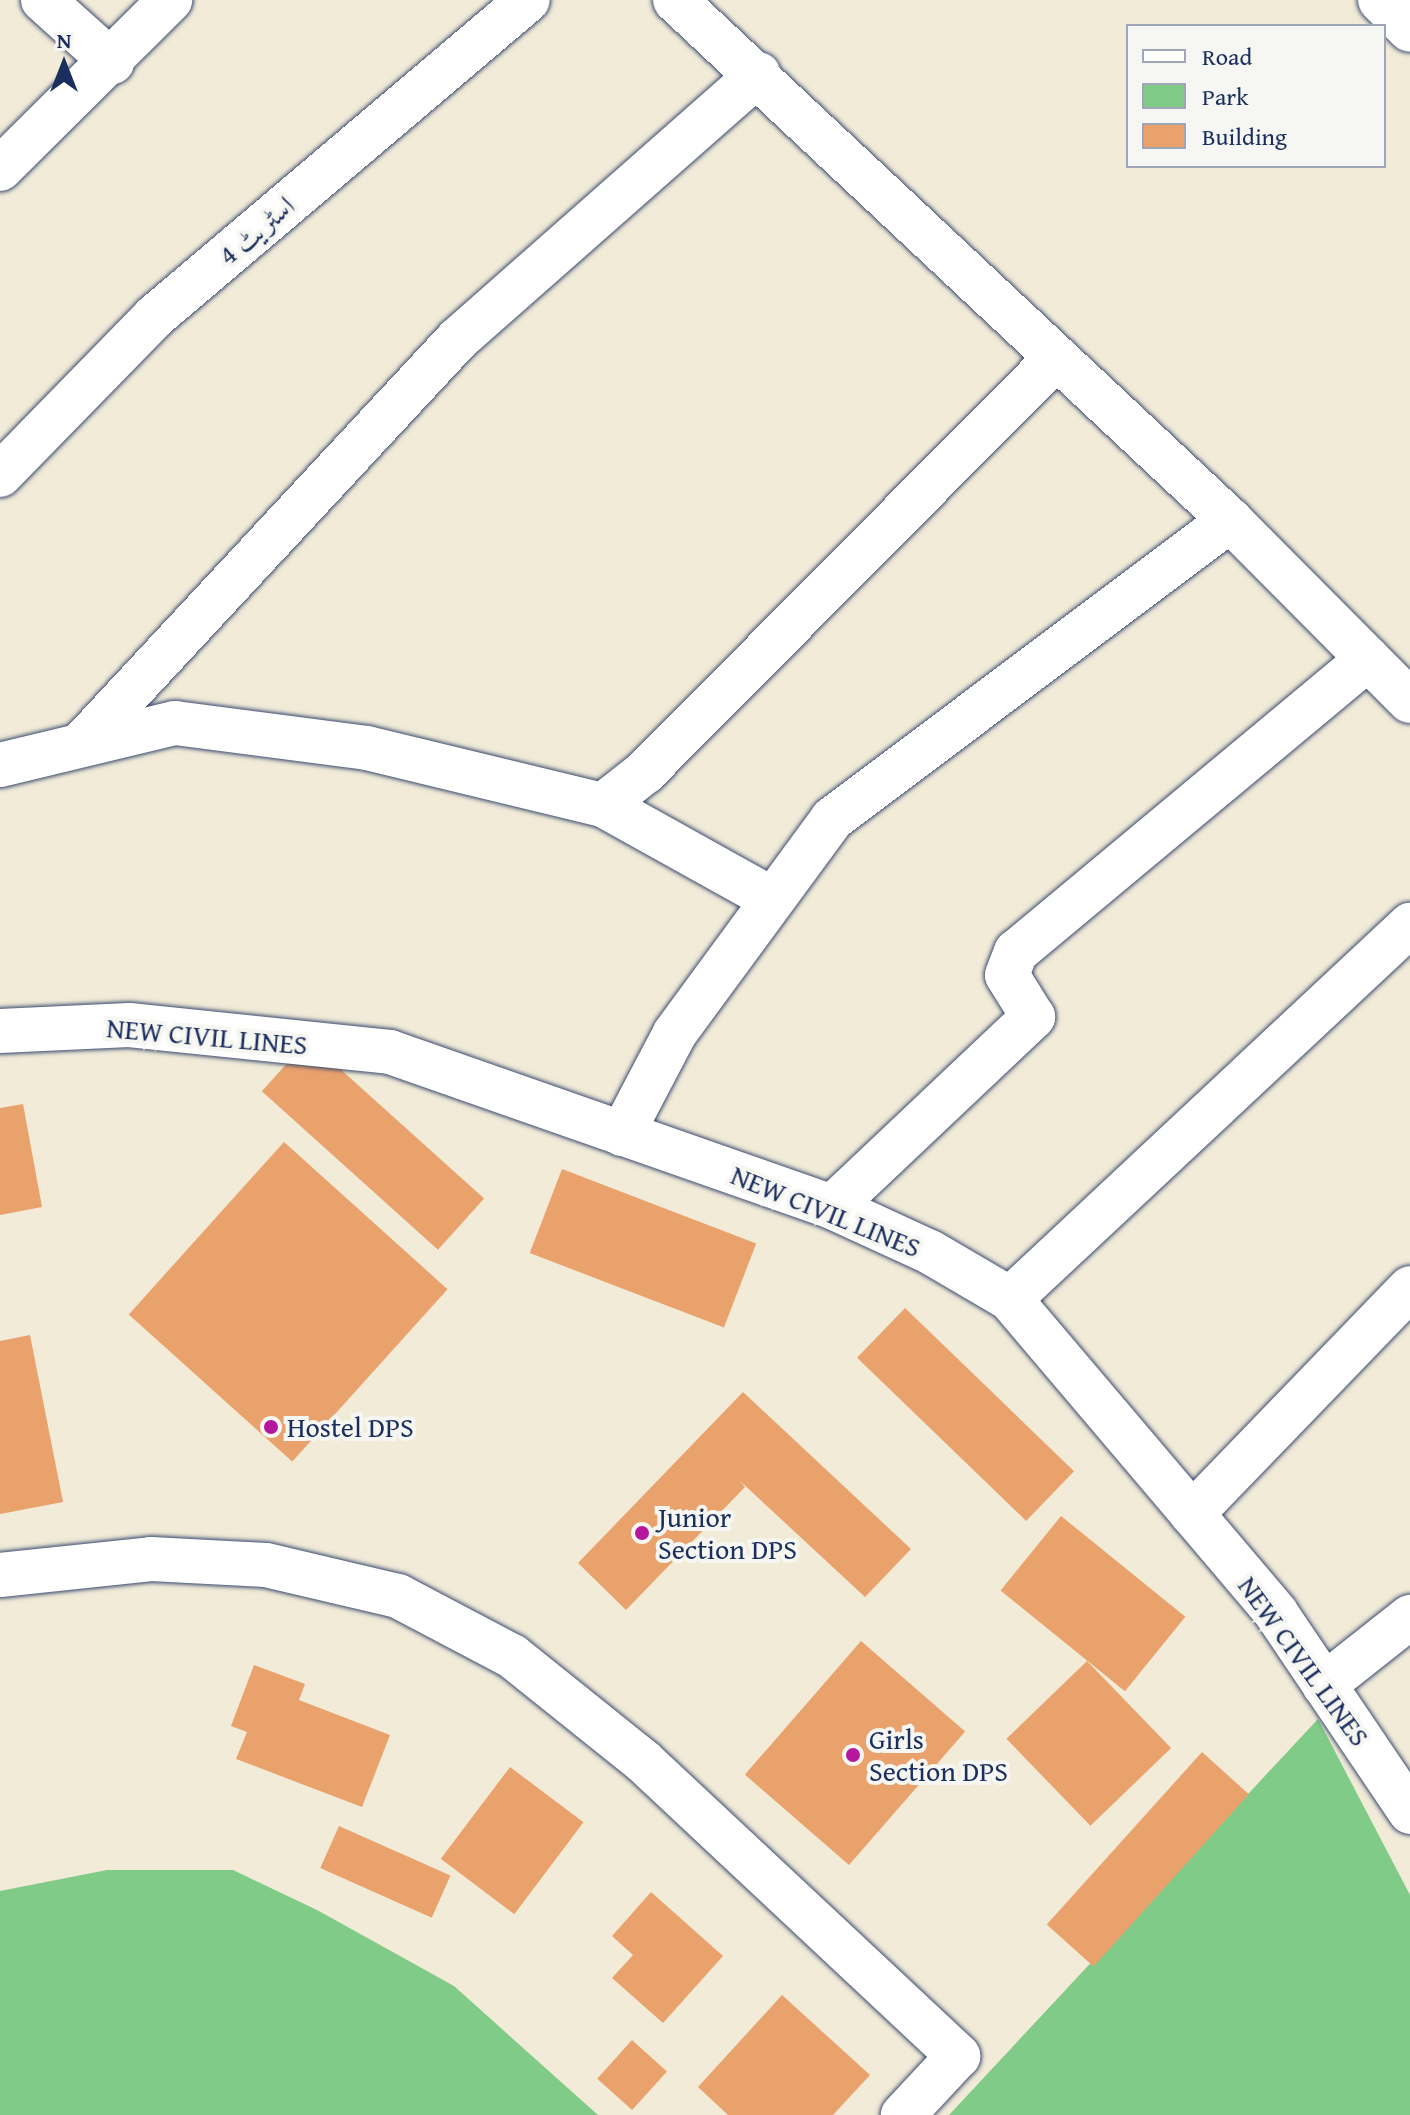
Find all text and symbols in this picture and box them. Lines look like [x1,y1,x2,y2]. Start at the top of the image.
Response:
north arrow [24,24,104,104]
text: N [57,24,71,56]
legend [1126,24,1386,168]
text: Road [1202,39,1252,74]
text: Park [1202,79,1248,114]
text: Building [1202,119,1287,154]
street label: اسٹریٹ 4 [211,188,301,272]
street label: NEW CIVIL LINES [105,1010,309,1062]
street label: NEW CIVIL LINES [726,1158,926,1264]
place label: Hostel DPS [287,1410,414,1444]
marker: Hostel DPS [262,1418,280,1436]
place label: Junior Section DPS [658,1500,797,1566]
marker: Junior Section DPS [633,1524,651,1542]
street label: NEW CIVIL LINES [1231,1570,1377,1752]
place label: Girls Section DPS [869,1722,1008,1788]
marker: Girls Section DPS [844,1746,862,1764]

